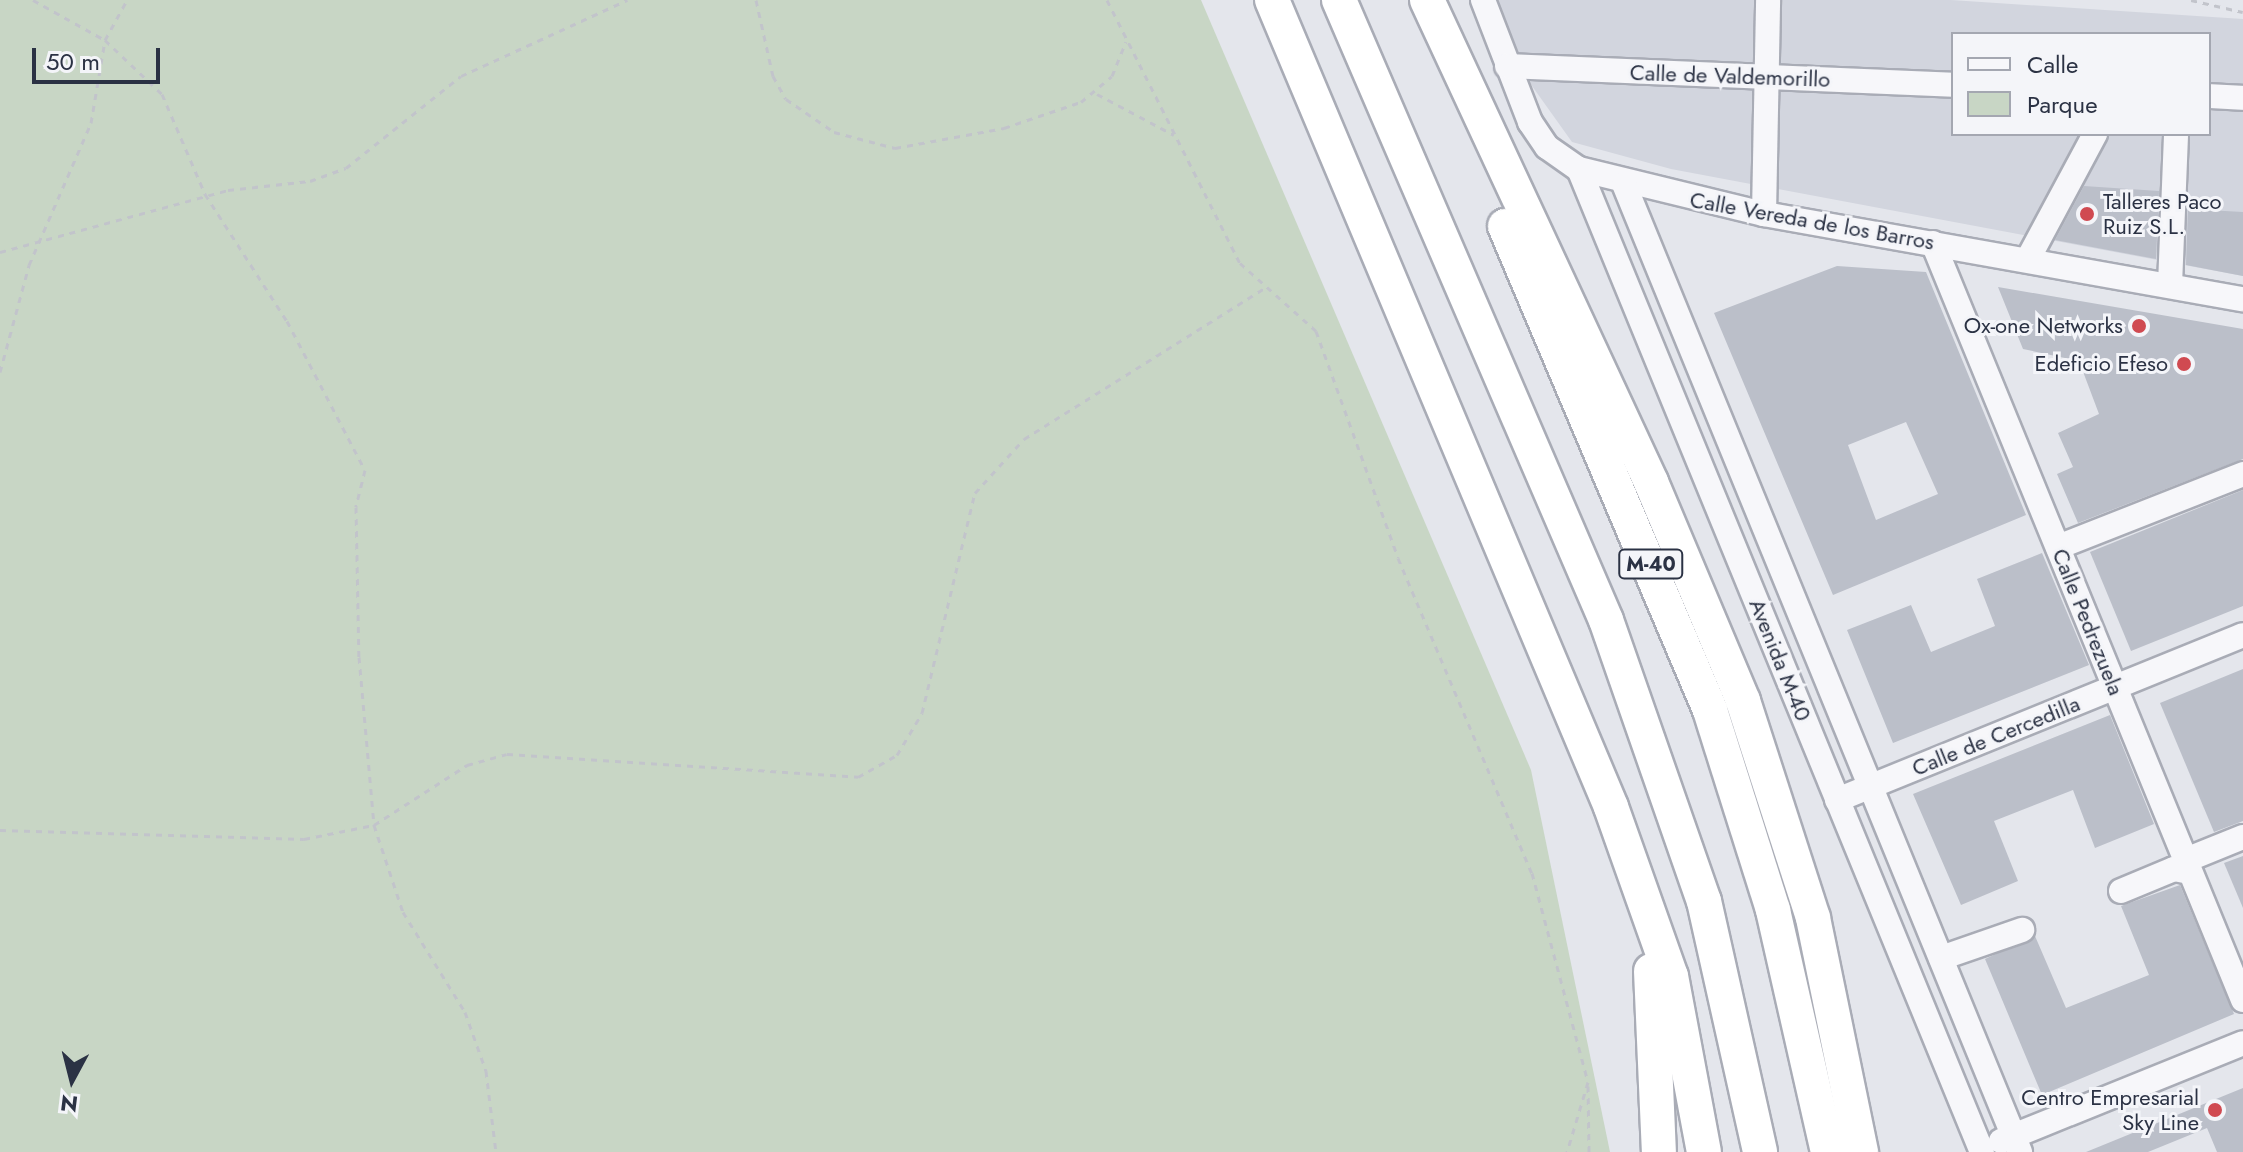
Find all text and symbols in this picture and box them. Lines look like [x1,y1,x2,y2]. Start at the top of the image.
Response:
scale bar [36,32,164,82]
legend [1951,32,2211,136]
text: 50 m [46,44,100,79]
text: Calle [2027,47,2078,82]
street label: Calle de Valdemorillo [1629,59,1831,93]
text: Parque [2027,87,2098,122]
street label: Calle Vereda de los Barros [1688,187,1936,255]
place label: Talleres Paco Ruiz S.L. [2103,188,2222,240]
marker: Talleres Paco Ruiz S.L. [2078,205,2096,223]
place label: Ox-one Networks [1964,313,2123,339]
marker: Ox-one Networks [2130,317,2148,335]
place label: Edeficio Efeso [2035,351,2168,377]
marker: Edeficio Efeso [2175,355,2193,373]
street label: Calle Pedrezuela [2047,545,2129,699]
road number: M-40 [1617,548,1685,580]
street label: Avenida M-40 [1743,595,1817,725]
street label: Calle de Cercedilla [1908,690,2084,782]
north arrow [32,1040,112,1120]
place label: Centro Empresarial Sky Line [2021,1084,2199,1136]
text: N [58,1087,80,1121]
marker: Centro Empresarial Sky Line [2206,1101,2224,1119]

